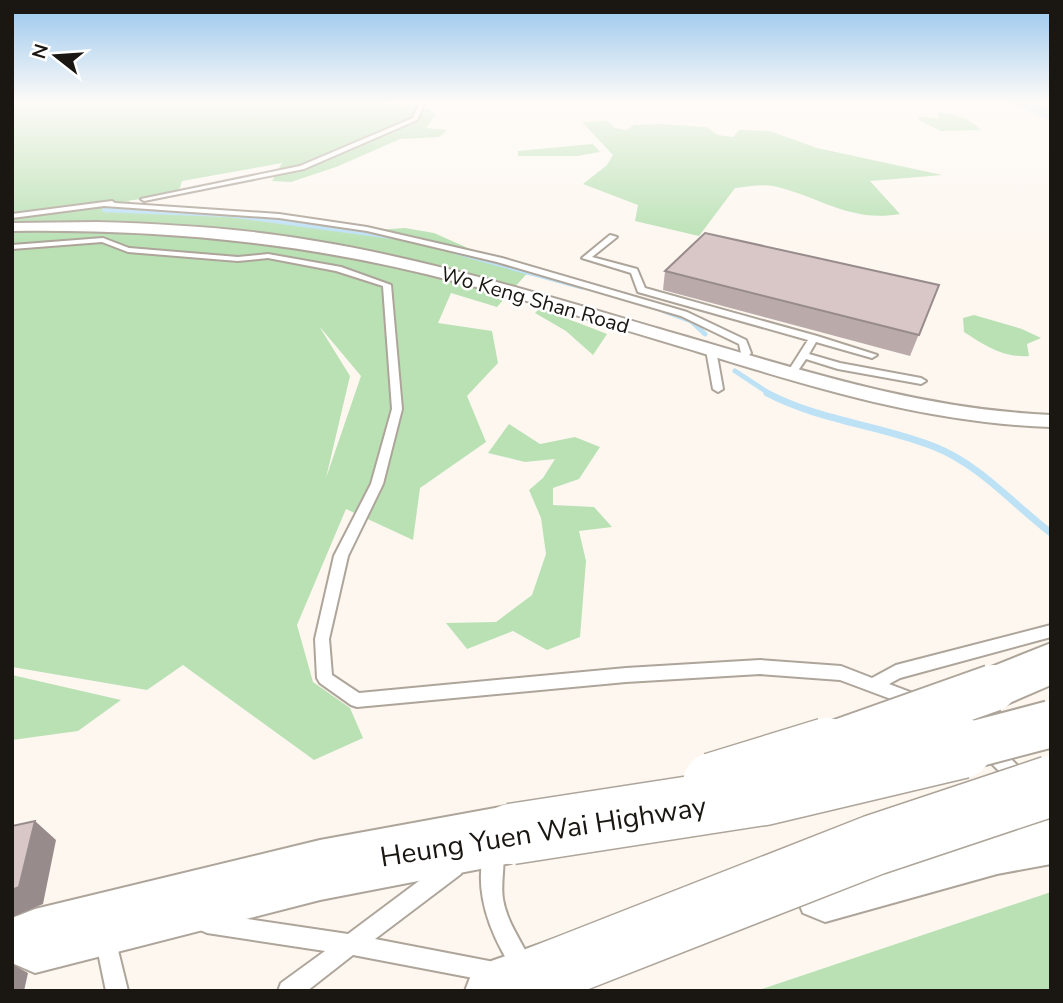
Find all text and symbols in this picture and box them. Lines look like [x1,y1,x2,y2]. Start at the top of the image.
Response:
north arrow [21,21,91,91]
text: N [26,41,55,62]
street label: Wo Keng Shan Road [438,260,632,340]
street label: Heung Yuen Wai Highway [377,787,710,877]

